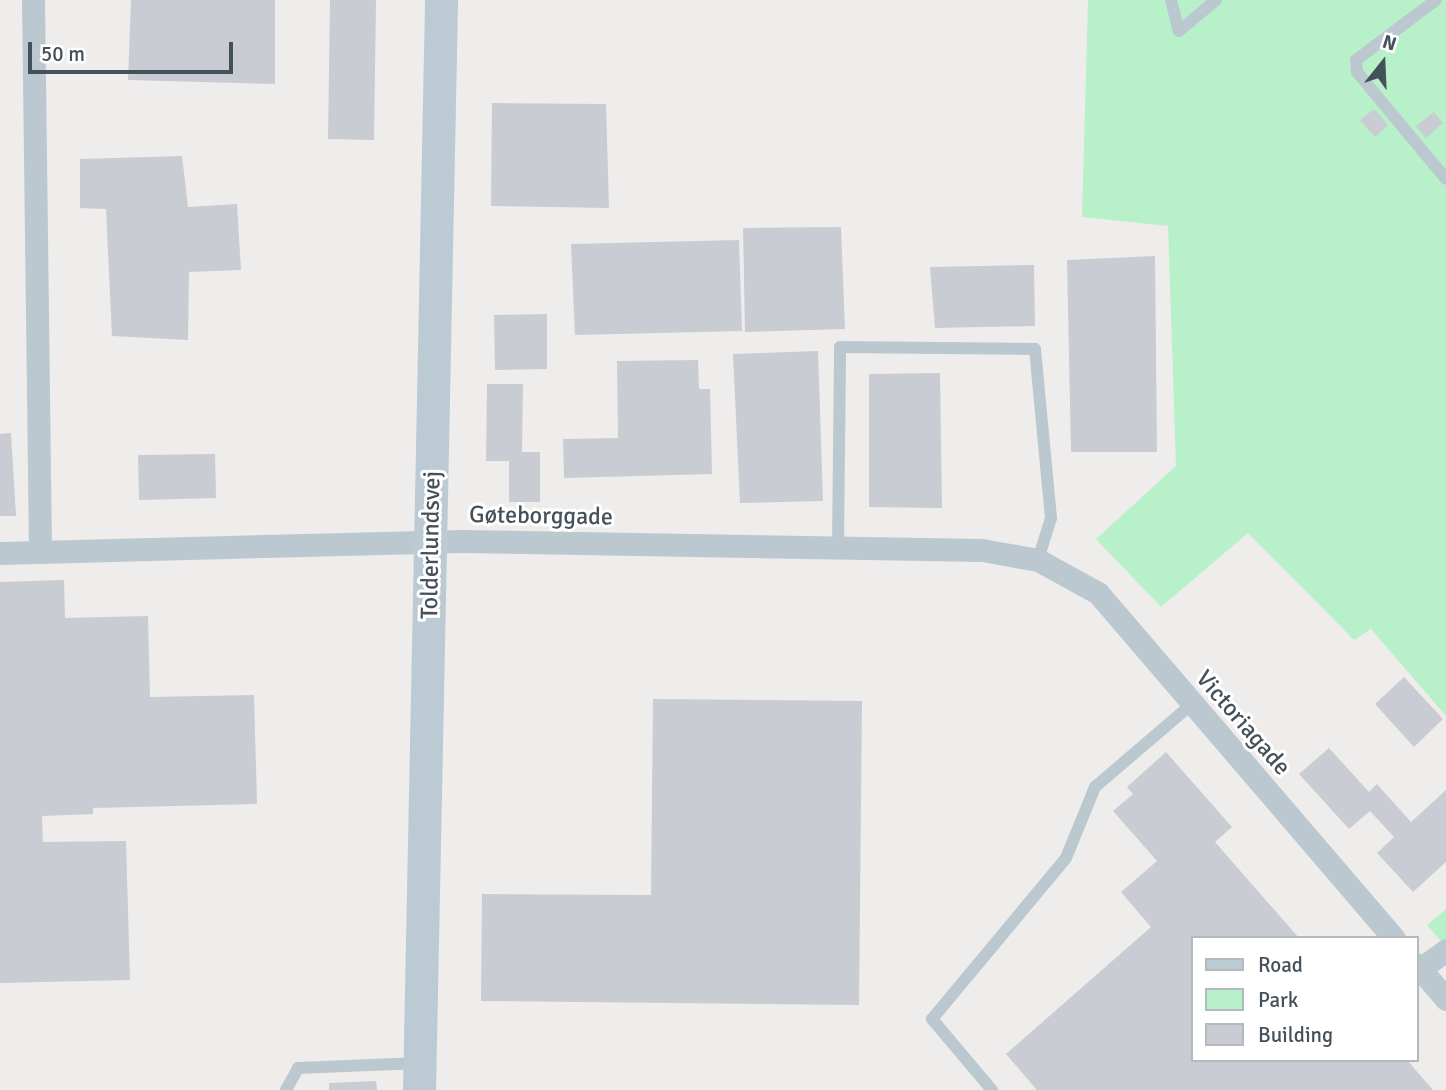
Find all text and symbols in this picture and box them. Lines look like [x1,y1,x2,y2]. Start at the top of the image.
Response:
scale bar [32,28,236,72]
north arrow [1348,28,1418,98]
text: N [1379,30,1399,56]
text: 50 m [41,41,85,67]
street label: Tolderlundsvej [415,471,447,619]
street label: Gøteborggade [469,500,613,532]
street label: Victoriagade [1190,665,1296,781]
legend [1190,936,1418,1062]
text: Road [1258,952,1303,978]
text: Park [1258,987,1298,1013]
text: Building [1258,1022,1333,1048]

